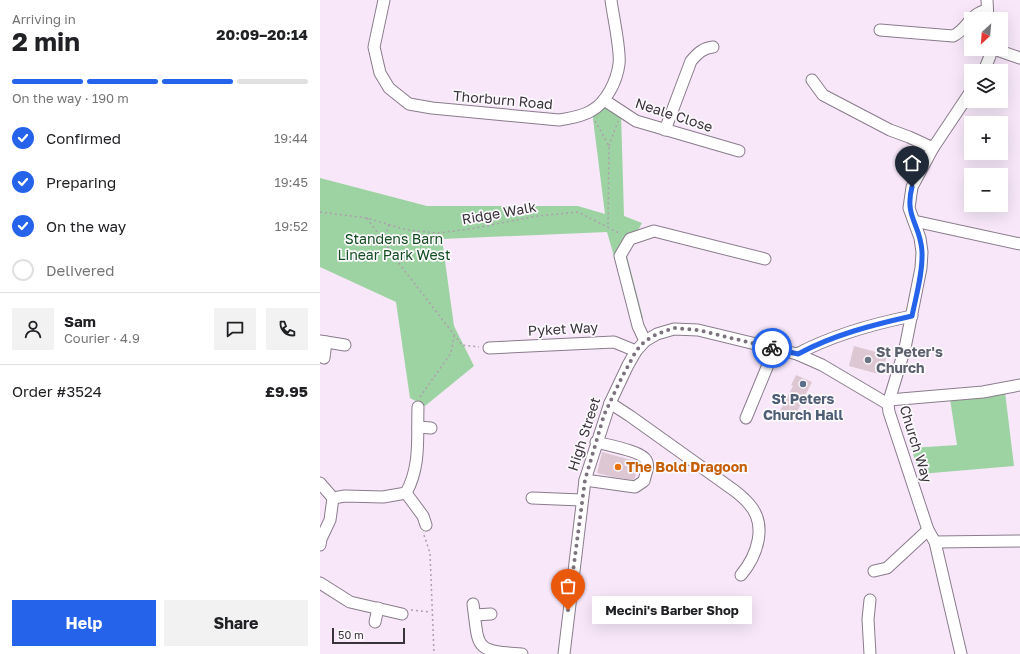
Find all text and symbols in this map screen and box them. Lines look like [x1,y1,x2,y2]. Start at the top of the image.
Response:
text: Arriving in [12,11,76,27]
north arrow [964,12,1008,56]
map controls [964,12,1008,212]
text: 20:09–20:14 [216,25,308,43]
text: 2 min [12,26,80,57]
button: layers [964,64,1008,108]
street label: Thorburn Road [452,87,554,112]
text: On the way · 190 m [12,90,129,106]
street label: Neale Close [633,94,715,135]
button: + [964,116,1008,160]
icon: check [12,127,34,149]
text: Confirmed [46,129,121,147]
text: 19:44 [274,130,308,146]
pin [895,146,929,187]
icon: home [901,152,923,174]
button: − [964,168,1008,212]
icon: check [12,171,34,193]
text: Preparing [46,173,116,191]
text: 19:45 [274,174,308,190]
street label: Ridge Walk [460,198,538,227]
icon: check [12,215,34,237]
text: On the way [46,217,126,235]
text: 19:52 [275,218,308,234]
park label: Standens Barn Linear Park West [337,230,451,263]
text: Delivered [46,261,114,279]
button: person [12,308,54,350]
button: chat [214,308,256,350]
button: phone [266,308,308,350]
text: Sam [64,312,96,330]
street label: Pyket Way [527,318,599,339]
courier [752,328,792,368]
text: Courier · 4.9 [64,330,140,346]
icon: bike [761,337,783,359]
place label: St Peter's Church [876,343,943,376]
marker: St Peter's Church [863,355,873,365]
marker: St Peters Church Hall [798,379,808,389]
text: Order #3524 [12,382,102,400]
text: £9.95 [265,382,308,400]
place label: St Peters Church Hall [763,390,843,423]
street label: High Street [564,395,603,473]
street label: Church Way [897,403,936,485]
place label: The Bold Dragoon [626,458,748,475]
marker: The Bold Dragoon [613,462,623,472]
pin [551,569,585,610]
icon: bag [557,575,579,597]
callout: Mecini's Barber Shop [592,596,752,624]
button: Help [12,600,156,646]
button: Share [164,600,308,646]
text: Mecini's Barber Shop [605,602,739,618]
scale bar [332,626,405,645]
text: 50 m [338,628,364,641]

